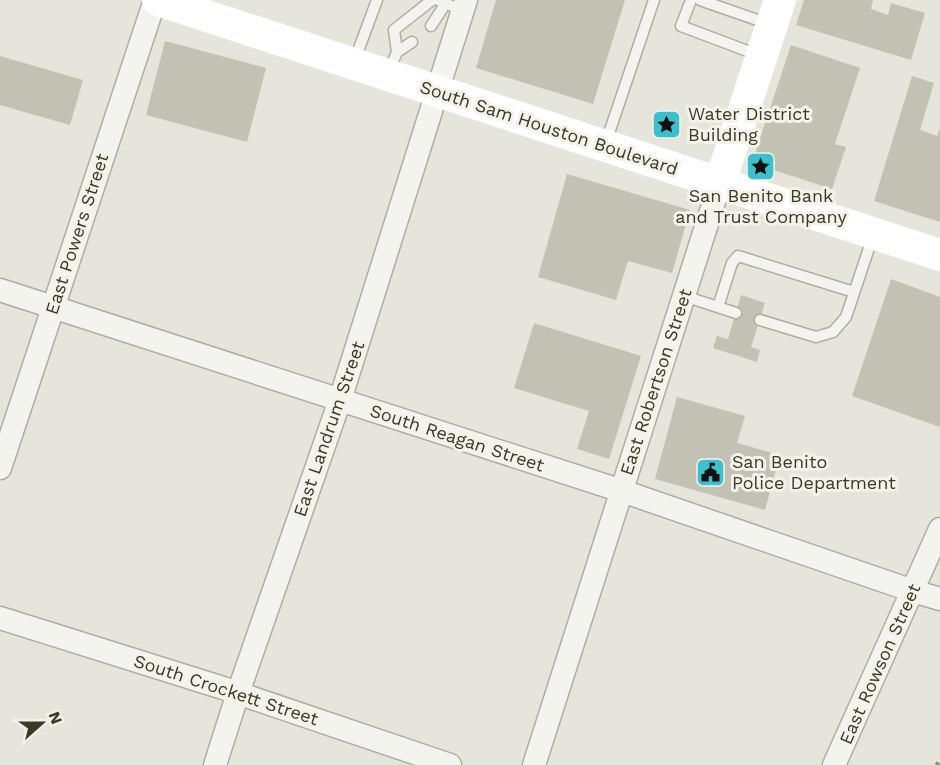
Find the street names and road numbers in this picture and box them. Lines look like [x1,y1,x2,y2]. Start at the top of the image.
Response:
street label: South Sam Houston Boulevard [417,76,681,179]
street label: East Powers Street [41,150,113,317]
street label: East Robertson Street [615,285,696,478]
street label: East Landrum Street [289,338,369,519]
street label: South Reagan Street [367,399,547,476]
street label: East Rowson Street [835,580,925,747]
street label: South Crockett Street [131,650,322,729]

